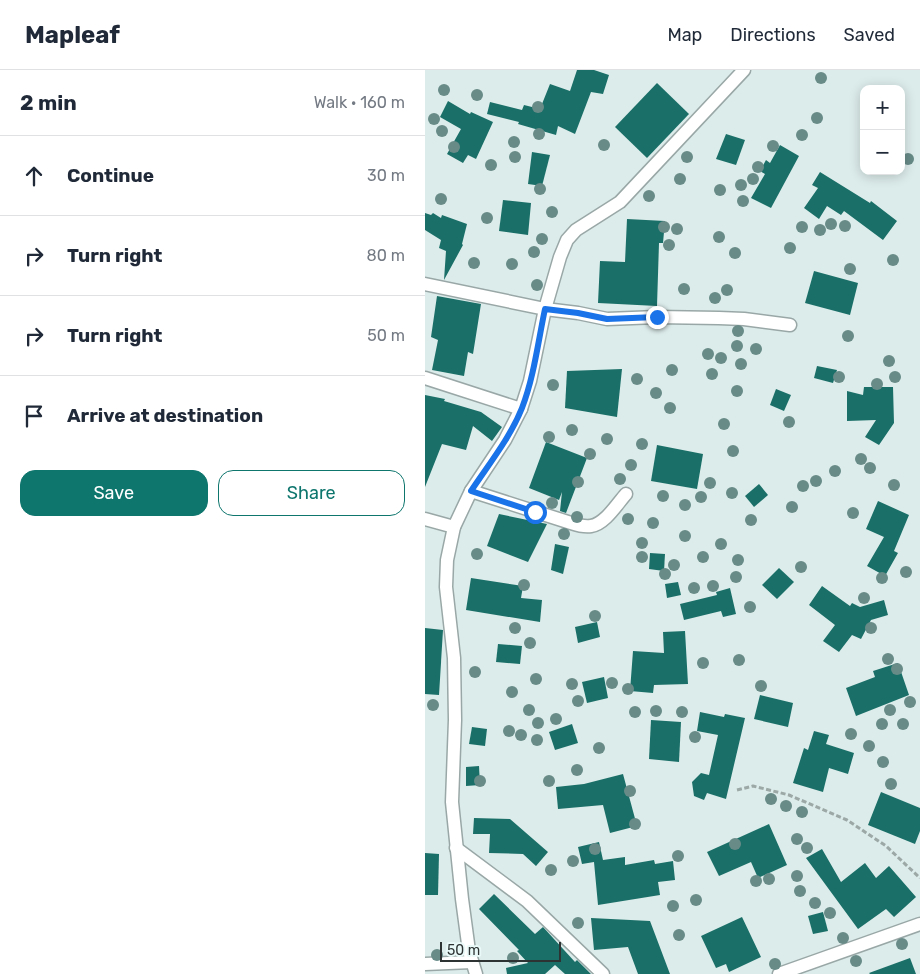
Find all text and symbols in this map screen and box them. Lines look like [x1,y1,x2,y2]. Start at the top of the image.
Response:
text: Mapleaf [25,21,120,49]
text: Map [667,24,702,46]
text: Directions [730,24,816,46]
text: Saved [844,24,895,46]
map controls [860,85,905,175]
button: + [860,85,905,130]
text: 2 min [20,90,77,115]
text: Walk · 160 m [314,93,405,112]
button: − [860,130,905,175]
icon: ahead [20,162,48,190]
text: Continue [67,164,154,187]
text: 30 m [367,166,405,185]
icon: right [20,242,48,270]
text: Turn right [67,244,162,267]
text: 80 m [367,246,405,265]
route end [646,306,669,329]
icon: right [20,322,48,350]
text: Turn right [67,324,162,347]
text: 50 m [367,326,405,345]
icon: arrive [20,402,48,430]
text: Arrive at destination [67,404,263,427]
button: Save [20,470,208,516]
button: Share [218,470,405,516]
route start [524,501,547,524]
scale bar [440,939,561,962]
text: 50 m [447,942,480,959]

